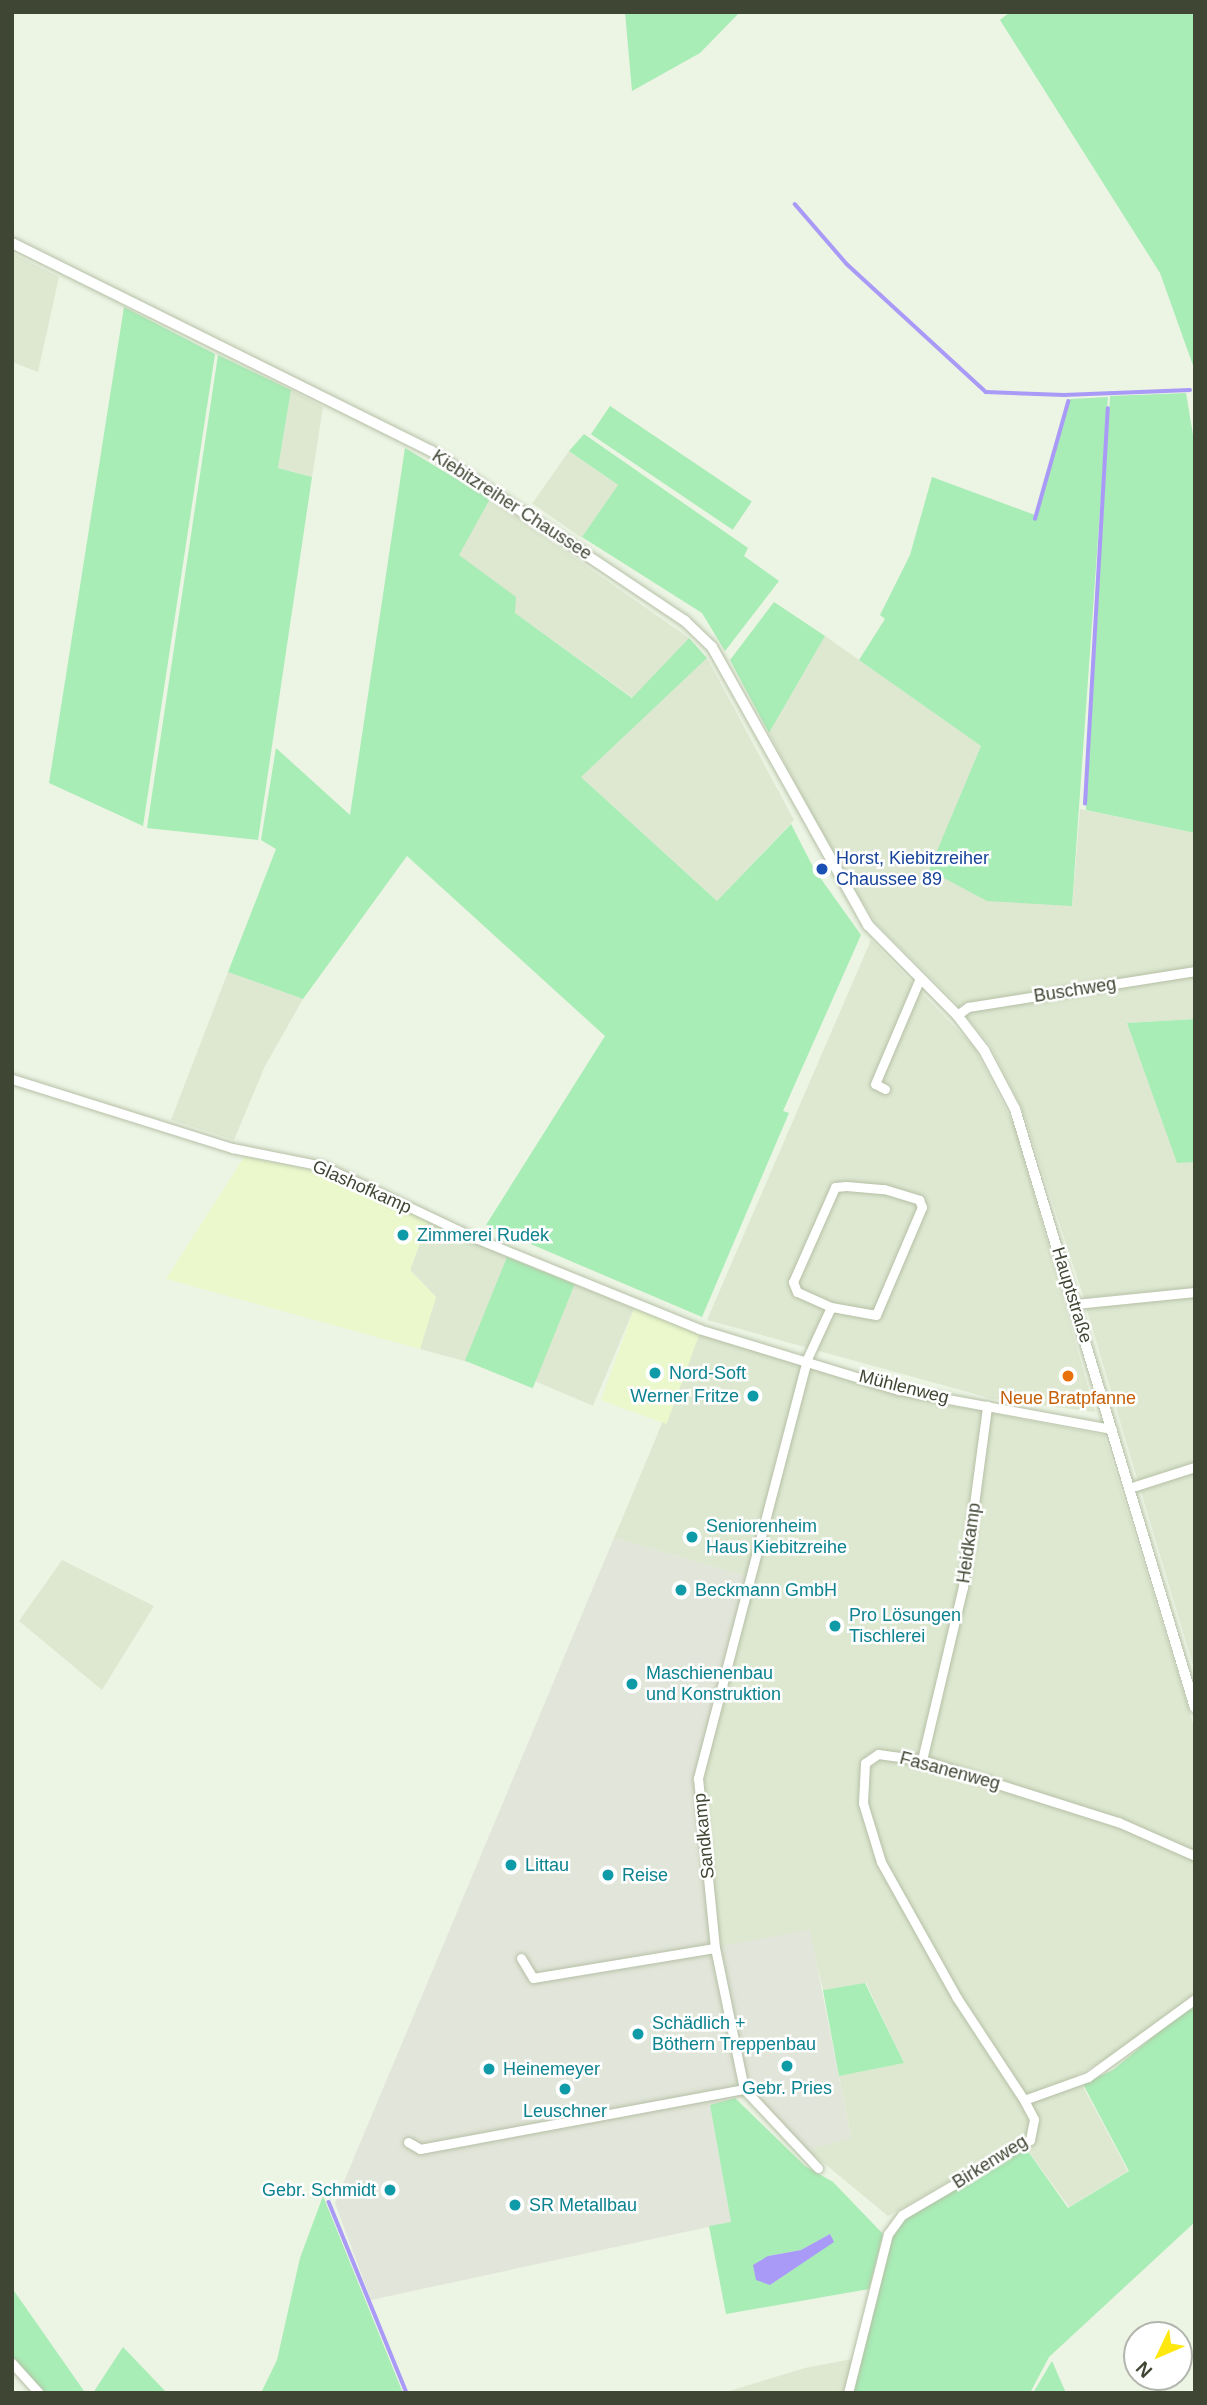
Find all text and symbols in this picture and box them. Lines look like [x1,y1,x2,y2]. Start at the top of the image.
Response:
street label: Kiebitzreiher Chaussee [428,445,596,565]
place label: Horst, Kiebitzreiher Chaussee 89 [836,848,989,890]
marker: Horst, Kiebitzreiher Chaussee 89 [814,861,830,877]
street label: Buschweg [1032,973,1118,1007]
street label: Glashofkamp [309,1156,415,1218]
place label: Zimmerei Rudek [417,1224,549,1246]
marker: Zimmerei Rudek [395,1227,411,1243]
street label: Hauptstraße [1047,1244,1097,1346]
place label: Nord-Soft [669,1362,746,1384]
marker: Nord-Soft [647,1365,663,1381]
street label: Mühlenweg [857,1365,951,1409]
marker: Neue Bratpfanne [1060,1368,1076,1384]
place label: Werner Fritze [630,1385,739,1407]
place label: Neue Bratpfanne [1000,1387,1136,1409]
marker: Werner Fritze [745,1388,761,1404]
street label: Heidkamp [953,1501,985,1585]
place label: Seniorenheim Haus Kiebitzreihe [706,1516,847,1558]
marker: Seniorenheim Haus Kiebitzreihe [684,1529,700,1545]
place label: Beckmann GmbH [695,1579,837,1601]
marker: Beckmann GmbH [673,1582,689,1598]
place label: Pro Lösungen Tischlerei [849,1605,961,1648]
marker: Pro Lösungen Tischlerei [827,1618,843,1634]
place label: Maschienenbau und Konstruktion [646,1663,781,1706]
marker: Maschienenbau und Konstruktion [624,1676,640,1692]
street label: Fasanenweg [897,1747,1003,1795]
street label: Sandkamp [689,1792,719,1880]
place label: Littau [525,1854,569,1876]
marker: Littau [503,1857,519,1873]
place label: Reise [622,1864,668,1886]
marker: Reise [600,1867,616,1883]
place label: Schädlich + Böthern Treppenbau [652,2013,816,2056]
marker: Schädlich + Böthern Treppenbau [630,2026,646,2042]
place label: Heinemeyer [503,2058,600,2080]
marker: Gebr. Pries [779,2058,795,2074]
marker: Heinemeyer [481,2061,497,2077]
place label: Gebr. Pries [742,2077,832,2099]
marker: Leuschner [557,2081,573,2097]
place label: Leuschner [523,2100,607,2122]
street label: Birkenweg [949,2131,1031,2193]
place label: Gebr. Schmidt [262,2179,376,2201]
marker: Gebr. Schmidt [382,2182,398,2198]
place label: SR Metallbau [529,2194,637,2216]
marker: SR Metallbau [507,2197,523,2213]
north arrow [1123,2321,1193,2391]
text: N [1132,2357,1156,2382]

